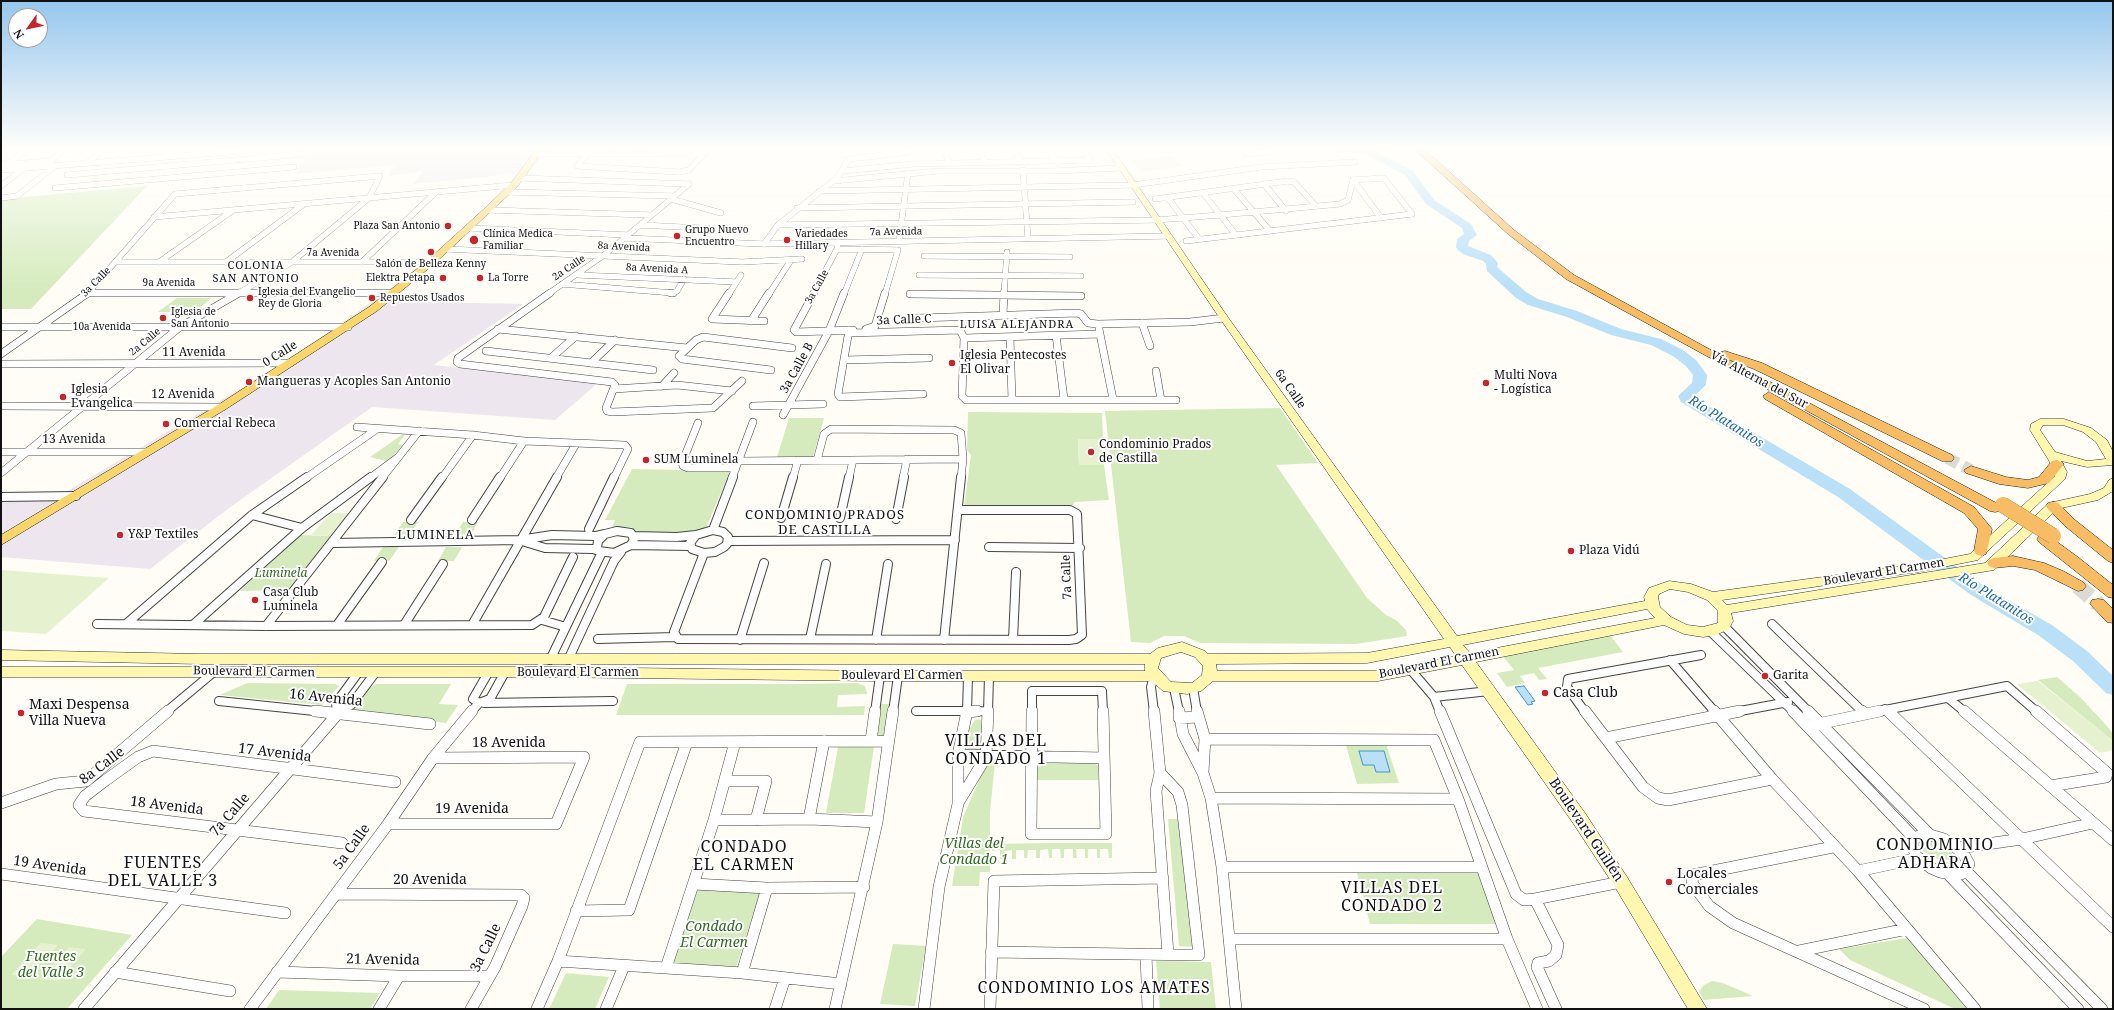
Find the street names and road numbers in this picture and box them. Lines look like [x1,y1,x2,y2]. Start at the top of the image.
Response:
street label: 7a Avenida [869,226,923,238]
street label: 8a Avenida [597,240,651,254]
street label: 7a Avenida [307,247,359,259]
street label: 2a Calle [550,253,588,283]
street label: 8a Avenida A [625,261,689,277]
street label: 3a Calle [79,265,113,299]
street label: 3a Calle [803,268,831,306]
street label: 9a Avenida [143,277,195,289]
street label: 3a Calle C [876,312,932,328]
street label: 10a Avenida [73,321,131,333]
street label: 2a Calle [127,325,163,359]
street label: 0 Calle [260,338,300,370]
street label: 3a Calle B [777,340,817,396]
street label: 11 Avenida [162,346,226,360]
street label: Vía Alterna del Sur [1708,348,1810,412]
street label: 6a Calle [1271,367,1309,411]
street label: 12 Avenida [151,388,215,402]
street label: 13 Avenida [42,433,106,447]
street label: 7a Calle [1059,554,1075,600]
street label: Boulevard El Carmen [1823,555,1945,589]
street label: Boulevard El Carmen [1378,644,1500,682]
street label: Boulevard El Carmen [193,664,315,680]
street label: Boulevard El Carmen [517,666,639,680]
street label: Boulevard El Carmen [841,669,963,683]
street label: 16 Avenida [288,686,364,710]
street label: 18 Avenida [472,735,546,751]
street label: 17 Avenida [237,740,313,766]
street label: 8a Calle [76,744,128,788]
street label: Boulevard Guillén [1545,775,1627,885]
street label: 7a Calle [207,790,253,840]
street label: 18 Avenida [129,793,205,819]
street label: 19 Avenida [435,801,509,817]
street label: 5a Calle [330,821,374,873]
street label: 19 Avenida [12,853,88,879]
street label: 20 Avenida [393,872,467,888]
street label: 3a Calle [467,921,505,975]
street label: 21 Avenida [346,951,420,969]

